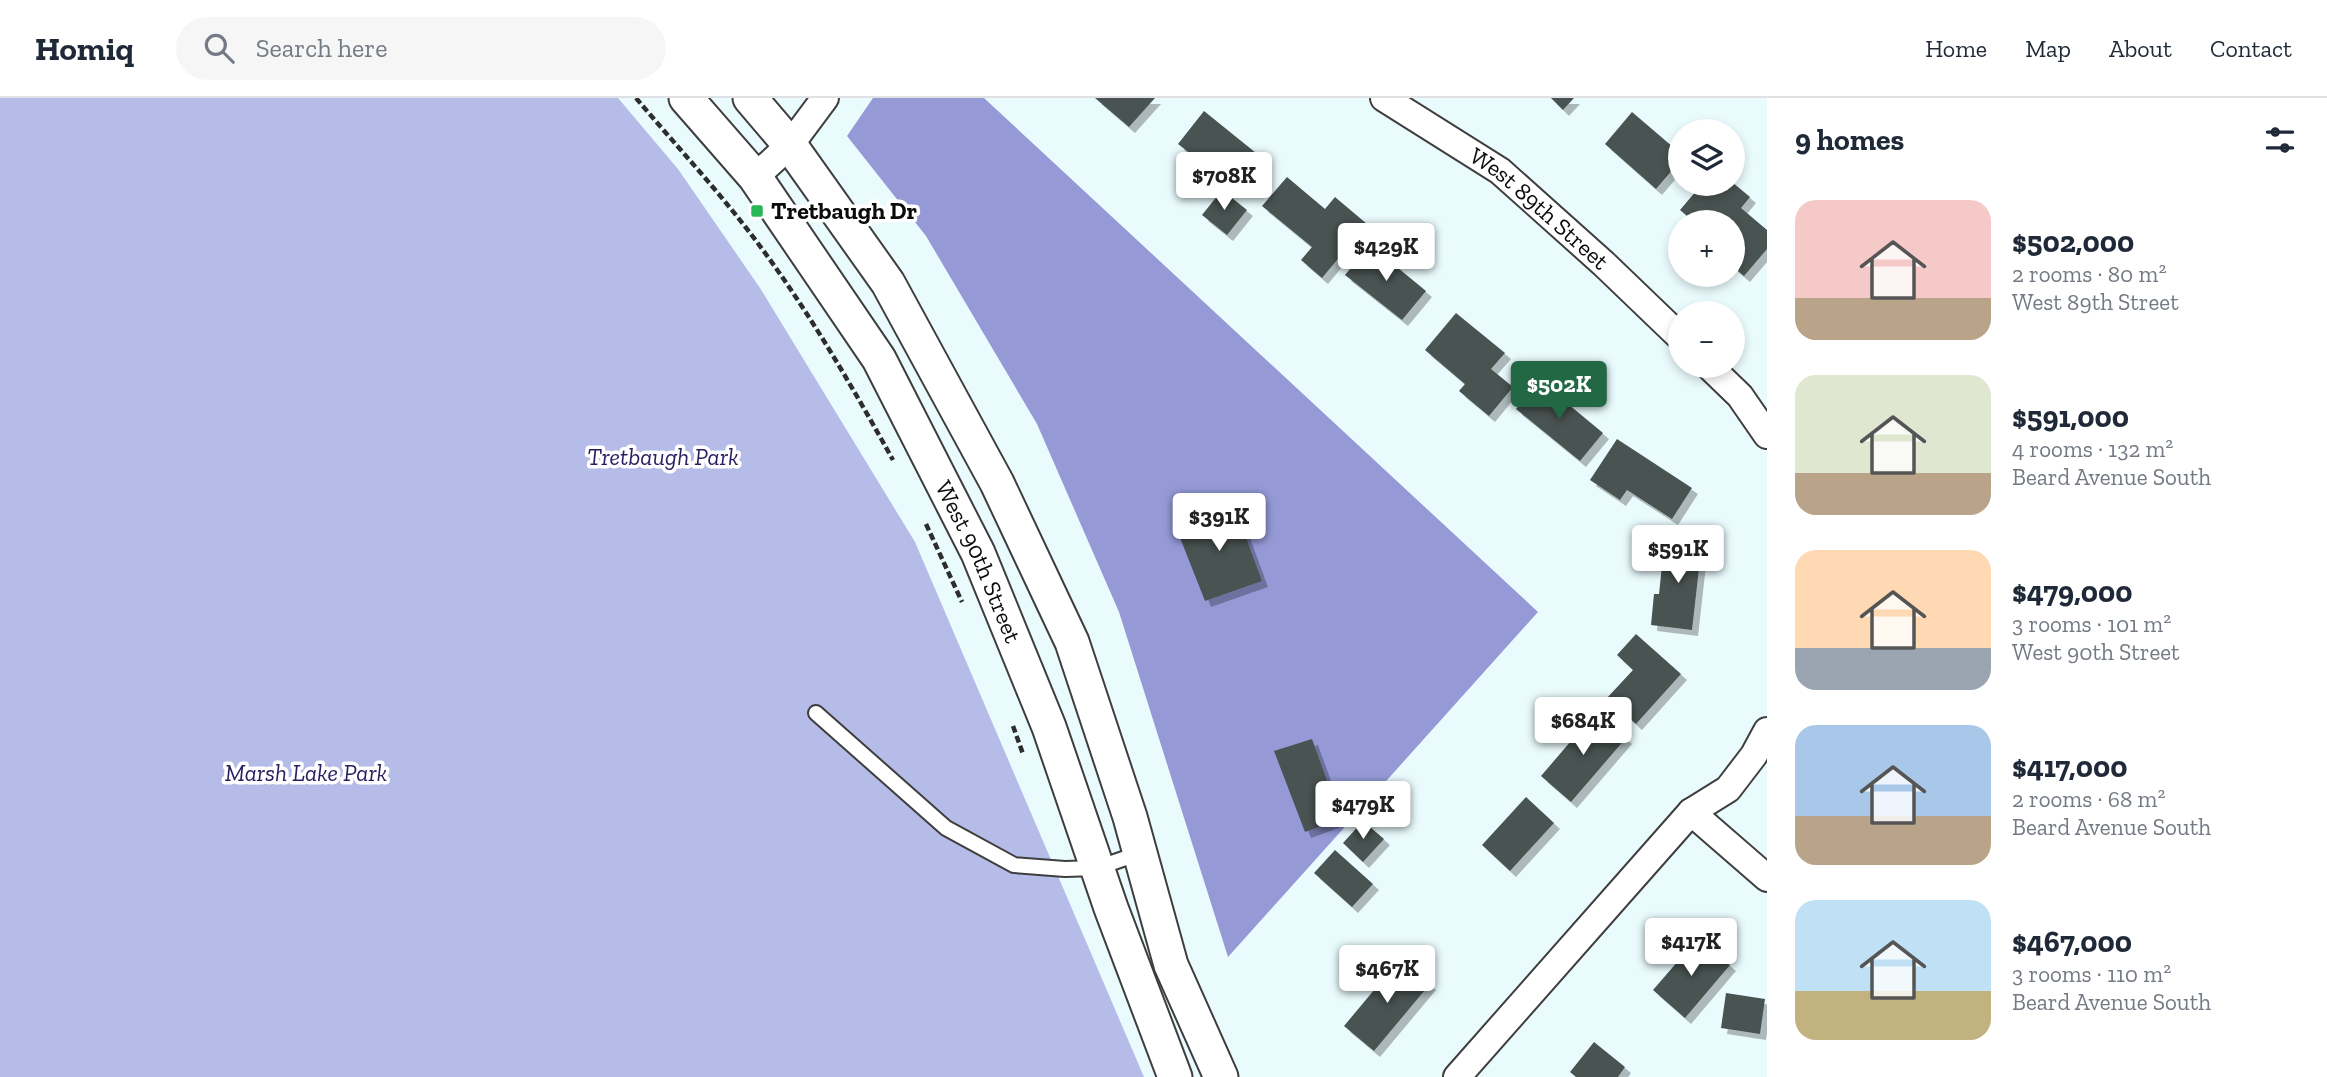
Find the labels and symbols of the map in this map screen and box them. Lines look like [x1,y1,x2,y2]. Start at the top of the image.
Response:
street label: West 89th Street [1465,141,1615,275]
pin: $708K [1175,152,1273,212]
place label: Tretbaugh Dr [771,196,918,225]
marker: Tretbaugh Dr [749,203,765,219]
pin: $429K [1337,223,1435,283]
pin: $502K [1510,362,1608,421]
park label: Tretbaugh Park [587,442,739,471]
street label: West 90th Street [929,475,1028,647]
pin: $391K [1170,494,1268,553]
pin: $591K [1629,526,1727,585]
pin: $684K [1534,698,1632,757]
park label: Marsh Lake Park [225,758,388,787]
pin: $479K [1314,782,1412,841]
pin: $417K [1642,918,1740,978]
pin: $467K [1338,946,1436,1005]

